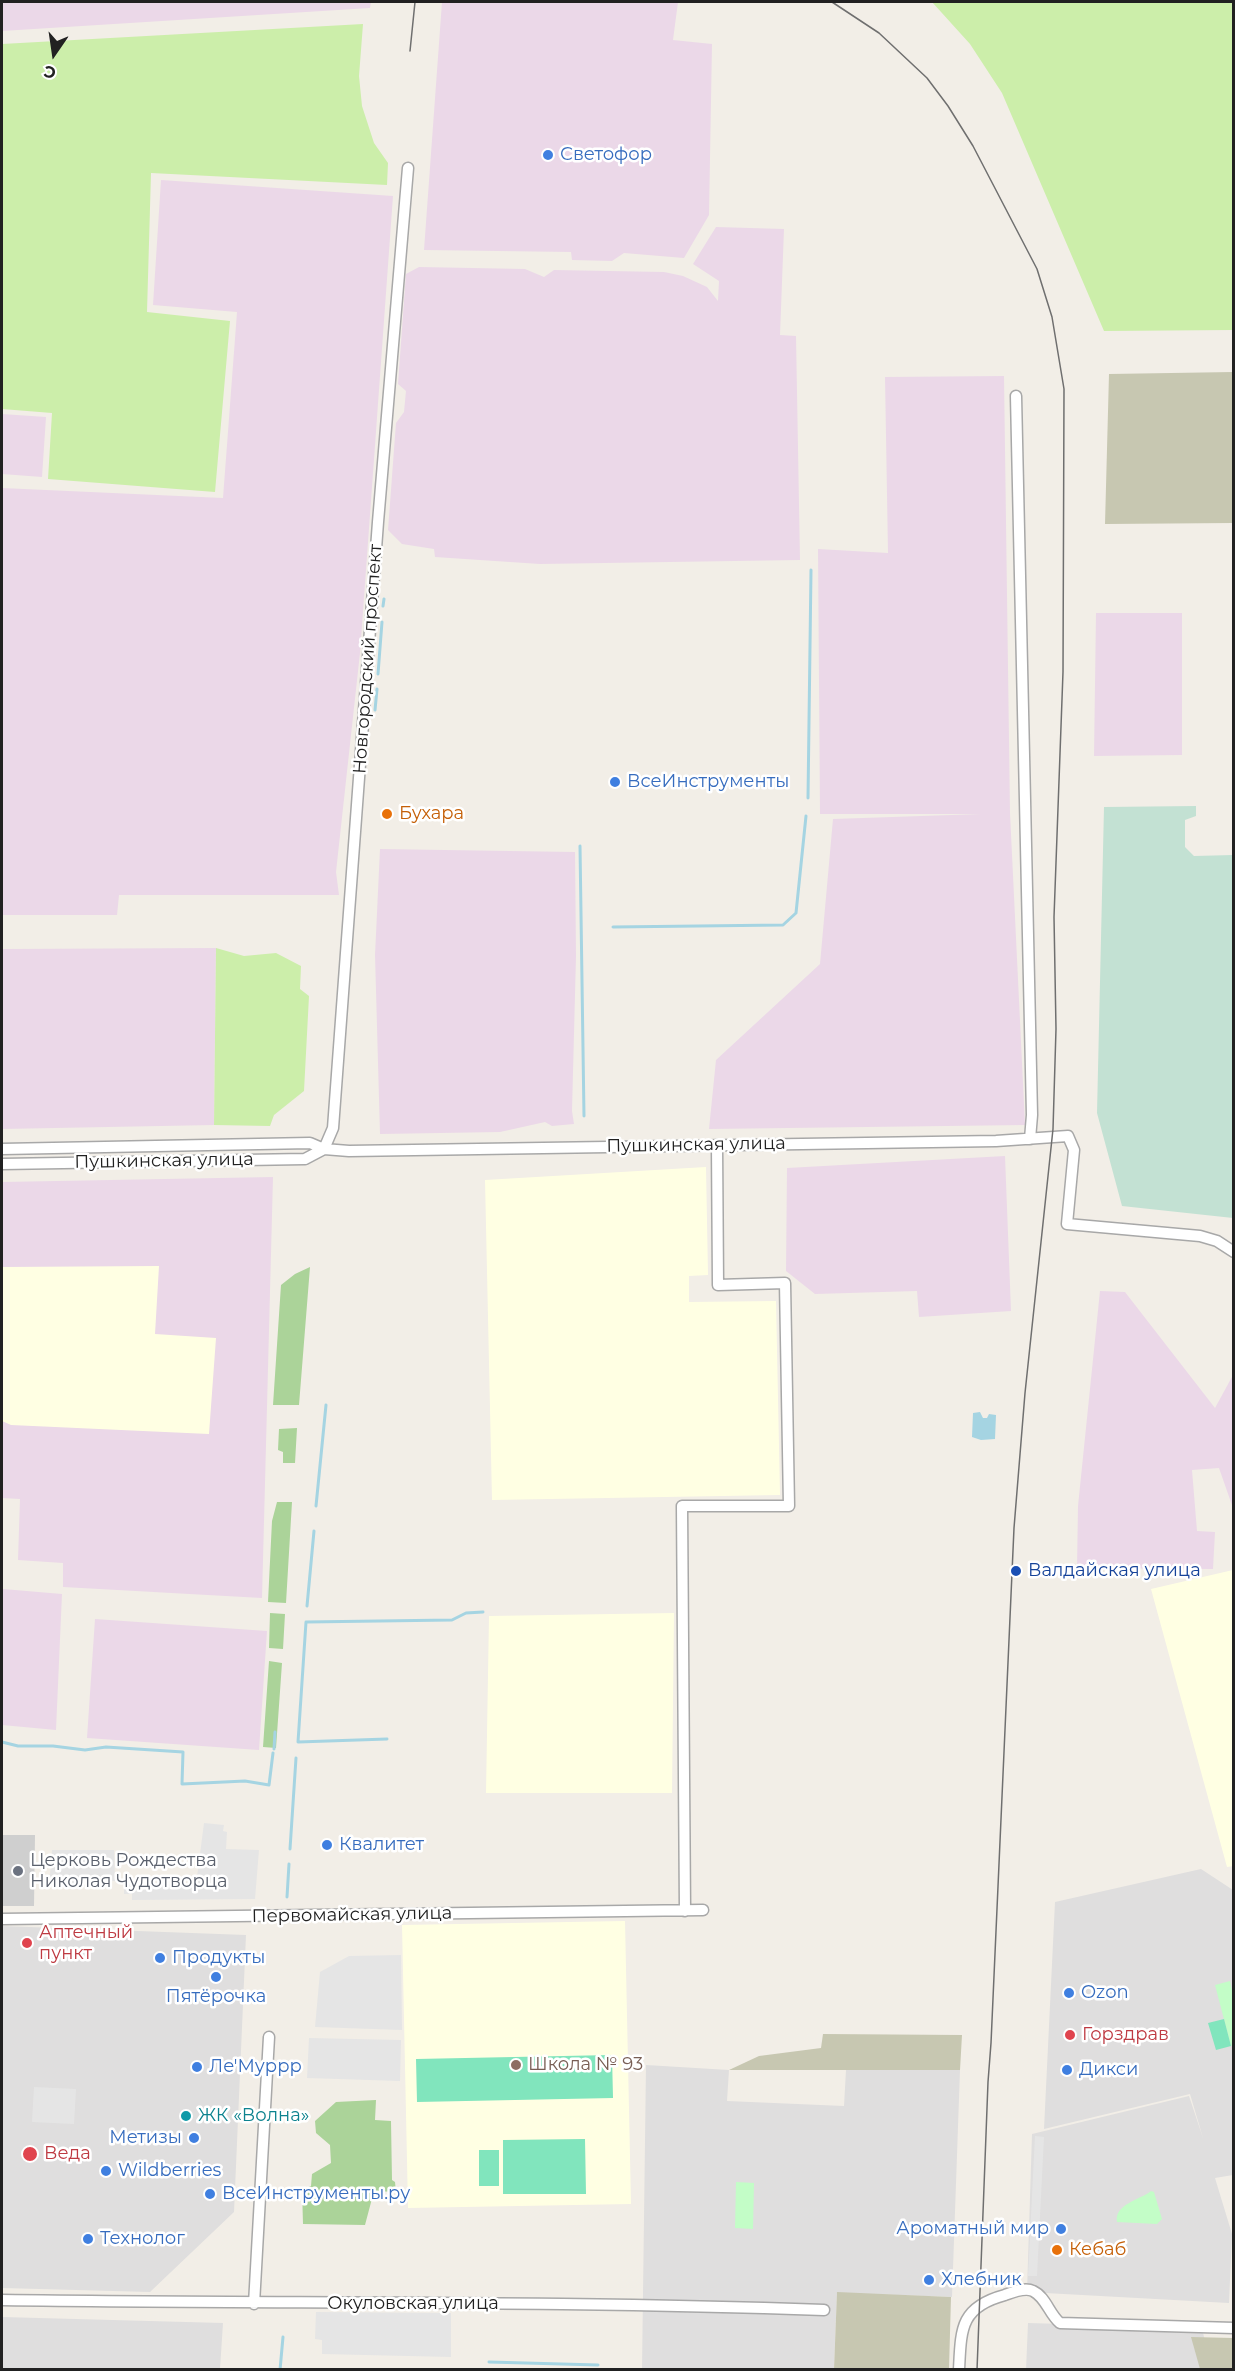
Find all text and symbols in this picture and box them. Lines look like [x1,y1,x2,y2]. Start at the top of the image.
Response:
north arrow [24,24,84,84]
text: С [42,61,58,83]
place label: Светофор [560,144,652,166]
marker: Светофор [541,148,555,162]
street label: Новгородский проспект [349,543,387,775]
place label: ВсеИнструменты [627,771,789,793]
marker: ВсеИнструменты [608,775,622,789]
place label: Бухара [399,803,464,825]
marker: Бухара [380,807,394,821]
street label: Пушкинская улица [606,1133,786,1157]
street label: Пушкинская улица [74,1149,254,1173]
place label: Валдайская улица [1028,1560,1201,1582]
marker: Валдайская улица [1009,1564,1023,1578]
place label: Квалитет [339,1834,424,1856]
marker: Квалитет [320,1838,334,1852]
place label: Церковь Рождества Николая Чудотворца [30,1850,228,1892]
marker: Церковь Рождества Николая Чудотворца [11,1864,25,1878]
street label: Первомайская улица [252,1902,452,1928]
place label: Аптечный пункт [39,1922,133,1964]
marker: Аптечный пункт [20,1936,34,1950]
place label: Продукты [172,1947,265,1969]
marker: Продукты [153,1951,167,1965]
marker: Пятёрочка [209,1970,223,1984]
place label: Ozon [1081,1982,1129,2004]
place label: Пятёрочка [166,1986,266,2008]
marker: Ozon [1062,1986,1076,2000]
place label: Горздрав [1082,2024,1169,2046]
marker: Горздрав [1063,2028,1077,2042]
place label: Школа № 93 [528,2054,643,2076]
place label: Ле'Муррр [209,2056,302,2078]
marker: Школа № 93 [509,2058,523,2072]
place label: Дикси [1079,2059,1138,2081]
marker: Ле'Муррр [190,2060,204,2074]
marker: Дикси [1060,2063,1074,2077]
place label: ЖК «Волна» [198,2105,309,2127]
marker: ЖК «Волна» [179,2109,193,2123]
place label: Метизы [109,2127,182,2149]
marker: Метизы [187,2131,201,2145]
place label: Веда [44,2143,91,2165]
marker: Веда [21,2145,39,2163]
place label: Wildberries [118,2160,221,2182]
marker: Wildberries [99,2164,113,2178]
place label: ВсеИнструменты.ру [222,2183,410,2205]
marker: ВсеИнструменты.ру [203,2187,217,2201]
place label: Ароматный мир [896,2218,1049,2240]
marker: Ароматный мир [1054,2222,1068,2236]
place label: Технолог [100,2228,185,2250]
marker: Технолог [81,2232,95,2246]
place label: Кебаб [1069,2239,1126,2261]
marker: Кебаб [1050,2243,1064,2257]
place label: Хлебник [941,2269,1022,2291]
marker: Хлебник [922,2273,936,2287]
street label: Окуловская улица [327,2293,499,2315]

